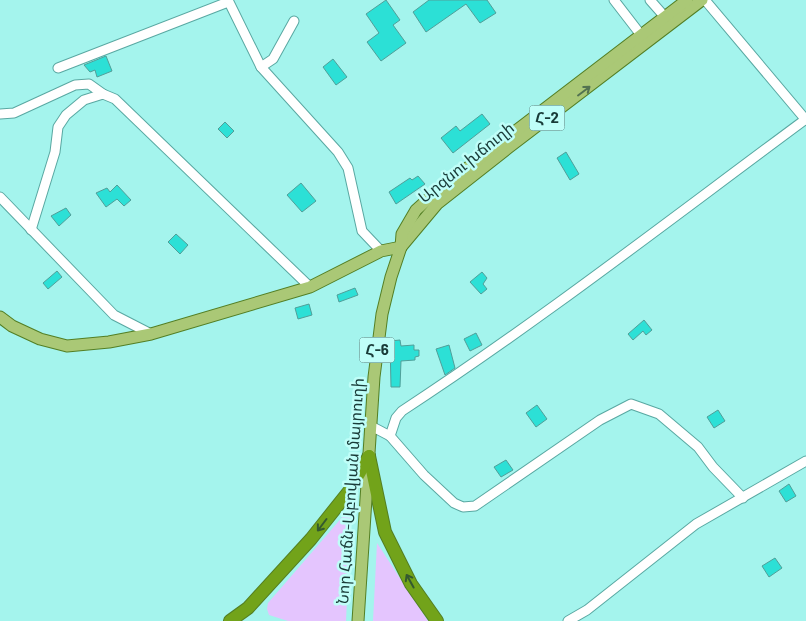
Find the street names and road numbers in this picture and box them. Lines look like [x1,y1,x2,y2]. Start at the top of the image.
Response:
road number: Հ-2 [530,106,564,130]
street label: Արզնու խճուղի [414,117,518,207]
road number: Հ-6 [360,338,394,362]
street label: Նոր Հաճն-Աբովյան մայրուղի [332,377,368,605]

